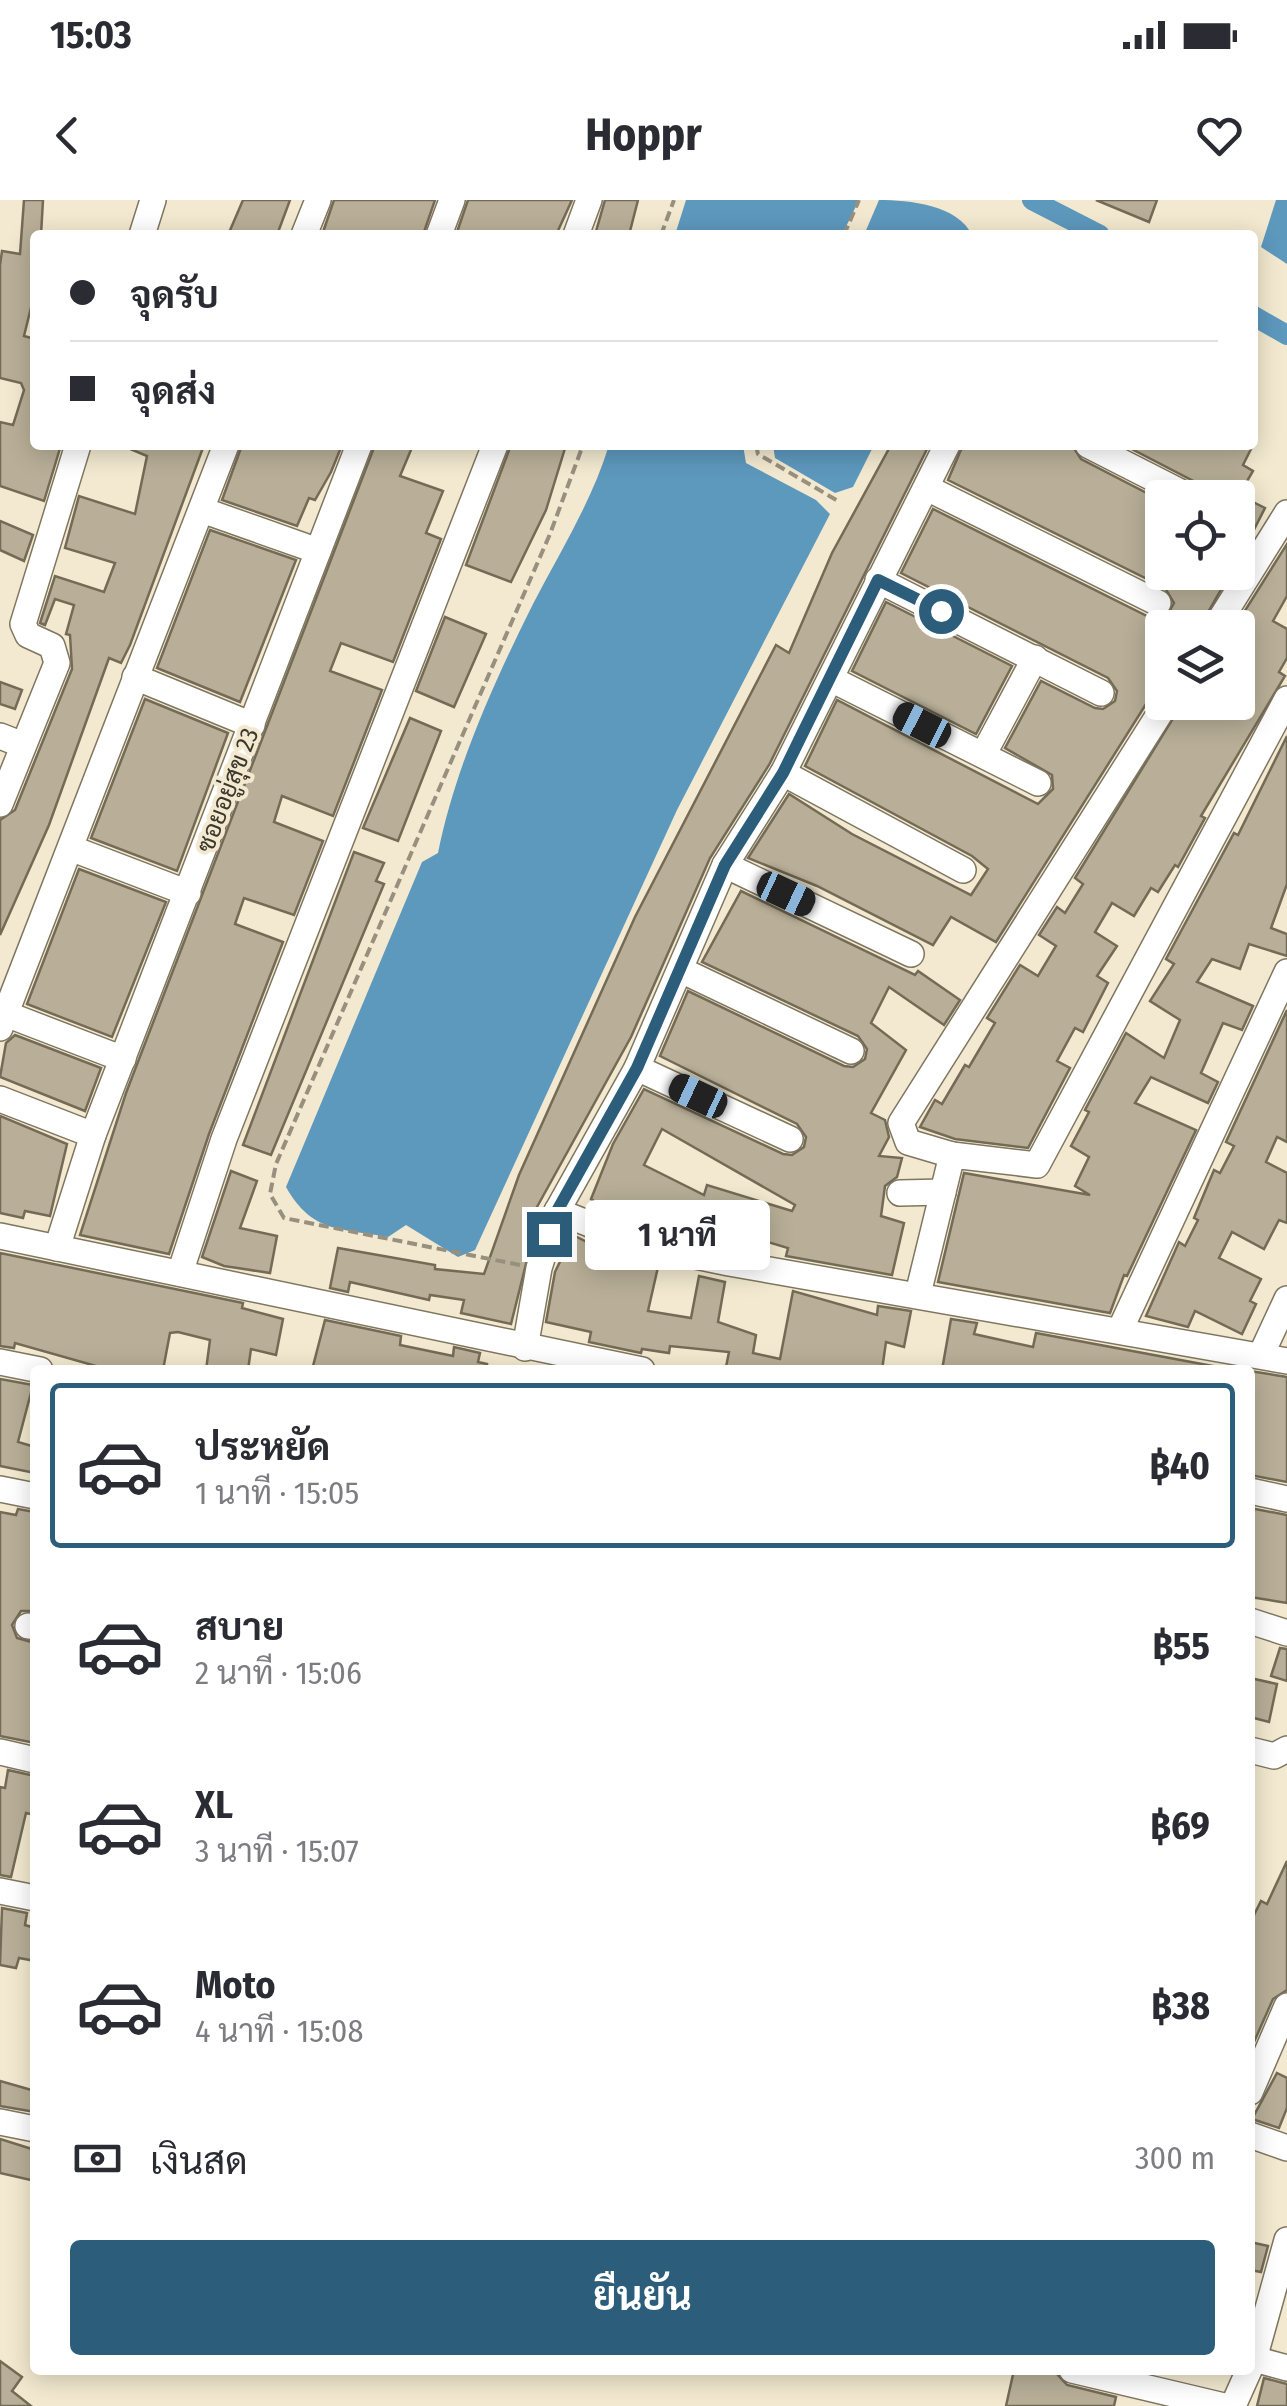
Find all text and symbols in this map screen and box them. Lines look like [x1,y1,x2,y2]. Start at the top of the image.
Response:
text: 15:03 [50,12,132,58]
icon: back [40,108,95,163]
text: Hoppr [585,108,702,162]
icon: heart [1192,108,1247,163]
text: จุดรับ [130,272,219,318]
text: จุดส่ง [130,368,216,414]
map controls [1145,480,1255,720]
button: locate [1145,480,1255,590]
route start [919,589,964,634]
button: layers [1145,610,1255,720]
car [888,698,956,752]
street label: ซอยอยู่สุข 23 [190,724,267,858]
car [752,868,820,920]
car [664,1070,732,1122]
callout: 1 นาที [584,1199,769,1269]
route end [527,1212,572,1257]
text: 1 นาที [638,1216,717,1254]
icon: car [75,1421,165,1511]
text: ประหยัด [195,1424,330,1470]
text: ฿40 [1149,1443,1210,1489]
text: 1 นาที · 15:05 [195,1474,359,1512]
icon: car [75,1601,165,1691]
text: สบาย [195,1604,284,1650]
text: ฿55 [1153,1623,1210,1669]
text: 2 นาที · 15:06 [195,1654,362,1692]
icon: car [75,1781,165,1871]
text: XL [195,1782,233,1828]
text: ฿69 [1150,1803,1210,1849]
text: 3 นาที · 15:07 [195,1832,359,1870]
icon: car [75,1961,165,2051]
text: Moto [195,1962,276,2008]
text: ฿38 [1151,1983,1210,2029]
text: 4 นาที · 15:08 [195,2012,363,2050]
icon: cash [70,2131,125,2186]
text: เงินสด [150,2138,248,2184]
text: 300 m [1135,2139,1215,2177]
button: ยืนยัน [70,2240,1215,2355]

